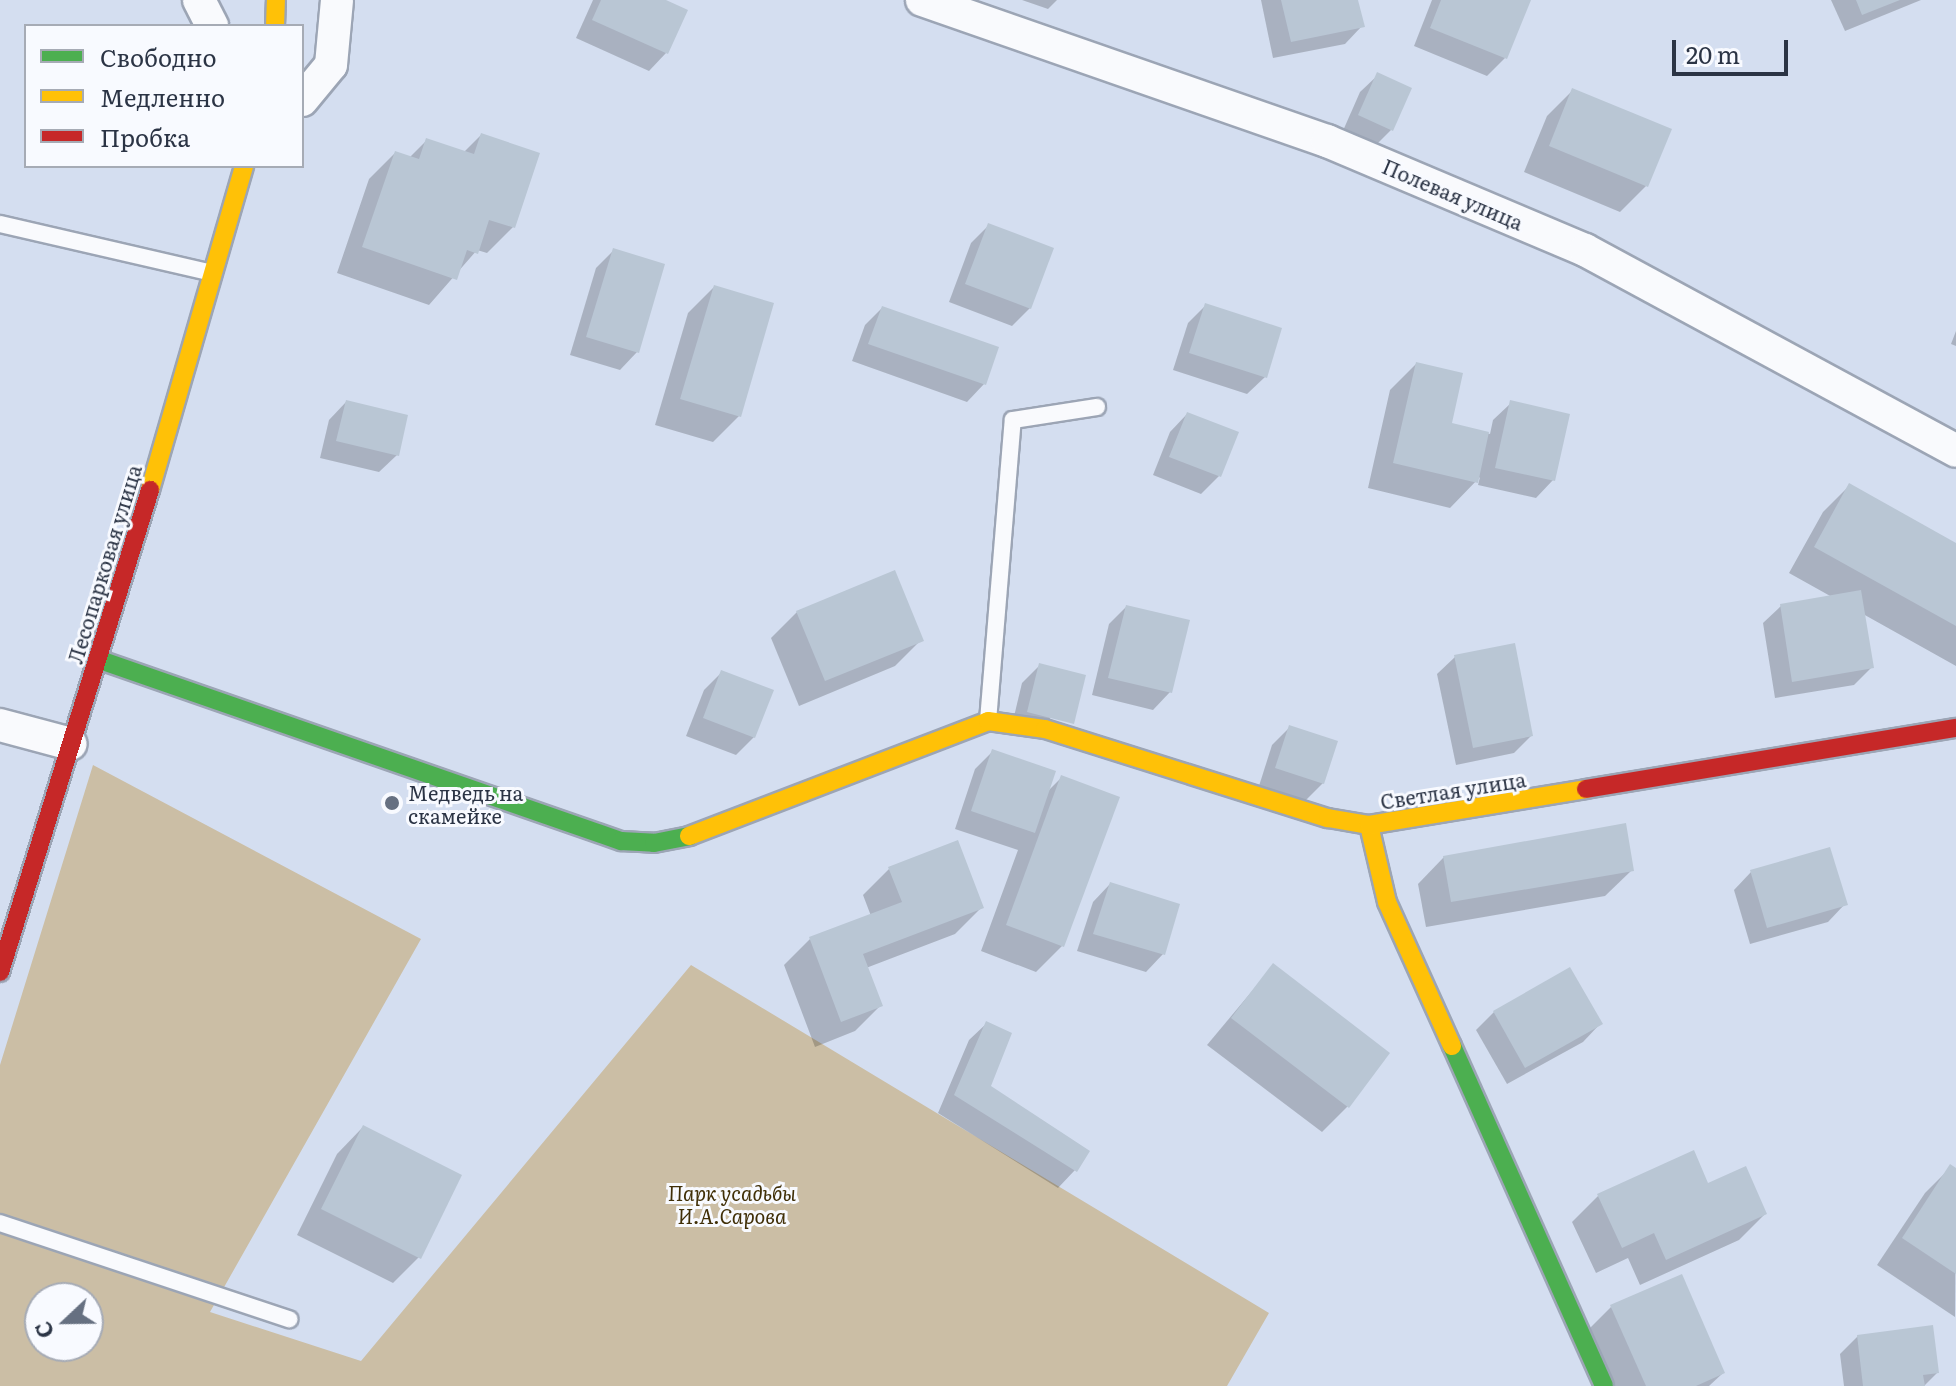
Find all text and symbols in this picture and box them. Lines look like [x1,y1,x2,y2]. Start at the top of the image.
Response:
legend [24,24,304,168]
scale bar [1676,24,1792,74]
text: 20 m [1686,36,1740,71]
text: Свободно [100,39,217,74]
text: Медленно [100,79,225,114]
text: Пробка [100,119,190,154]
street label: Полевая улица [1379,154,1527,234]
street label: Лесопарковая улица [62,462,146,666]
street label: Светлая улица [1379,767,1527,813]
place label: Медведь на скамейке [408,780,523,827]
marker: Медведь на скамейке [383,794,401,812]
park label: Парк усадьбы И.А.Сарова [668,1180,796,1227]
north arrow [24,1282,104,1362]
text: С [25,1317,61,1344]

